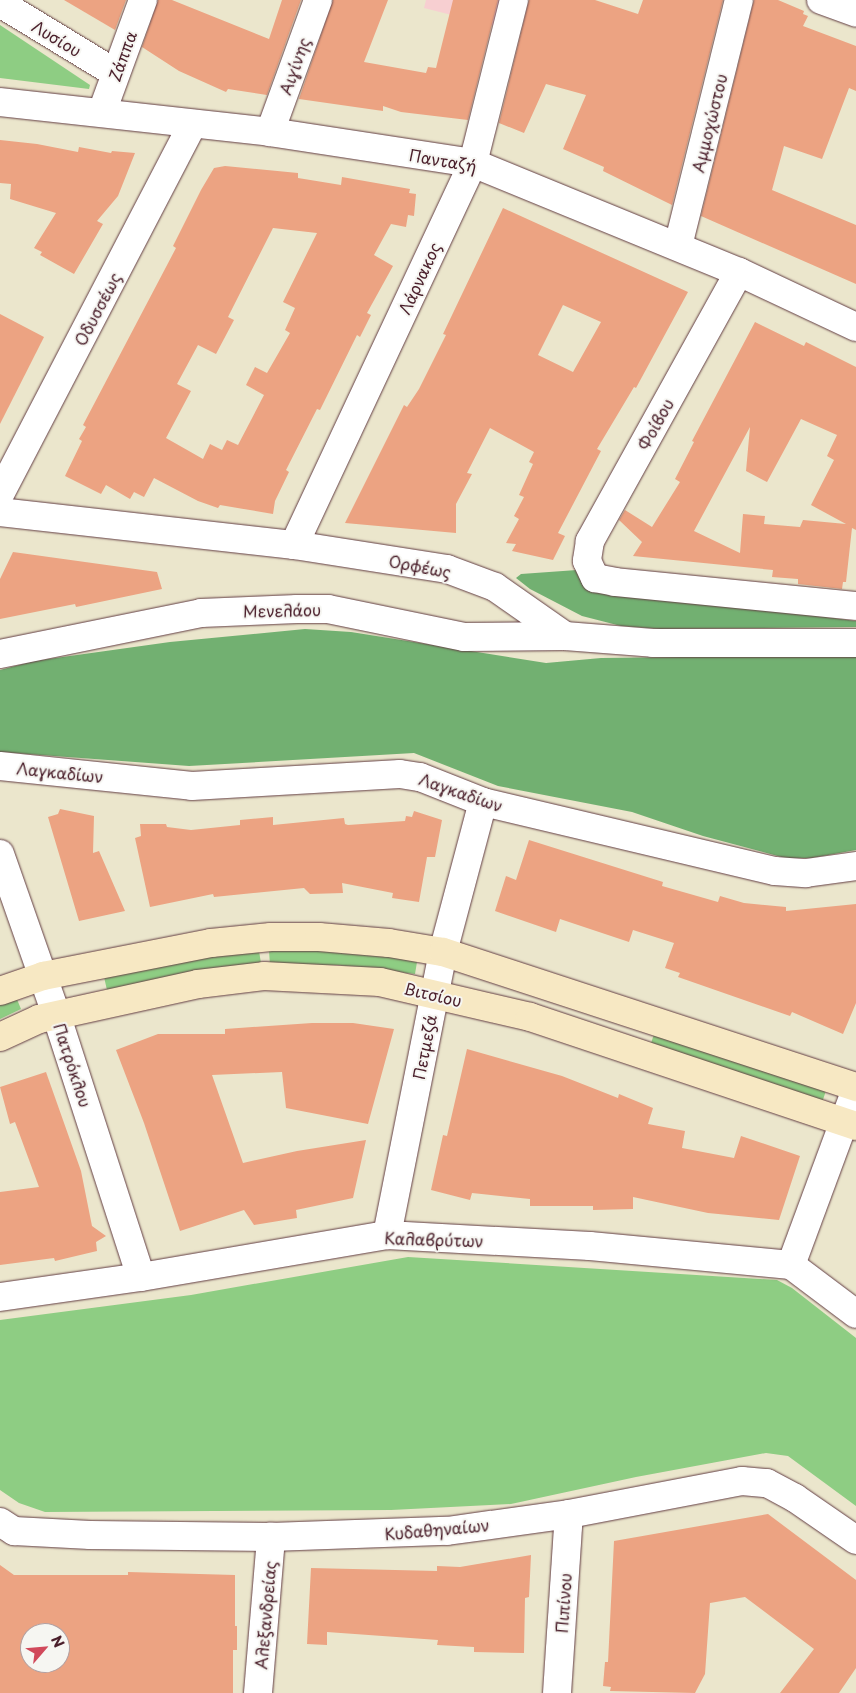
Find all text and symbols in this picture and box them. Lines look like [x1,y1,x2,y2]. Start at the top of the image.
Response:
street label: Λυσίου [29,16,85,60]
street label: Ζάππα [104,28,140,84]
street label: Αιγίνης [275,35,313,97]
street label: Αμμοχώστου [687,72,731,174]
street label: Πανταζή [408,145,478,175]
street label: Λάρνακος [394,239,444,317]
street label: Οδυσσέως [70,269,124,349]
street label: Φοίβου [633,395,677,453]
street label: Ορφέως [387,551,453,581]
street label: Μενελάου [243,600,321,620]
street label: Λαγκαδίων [16,758,104,786]
street label: Λαγκαδίων [417,769,505,815]
street label: Βιτσίου [402,978,464,1010]
street label: Πετμεζά [408,1013,440,1081]
street label: Πατρόκλου [50,1020,96,1110]
street label: Καλαβρύτων [384,1228,484,1250]
street label: Κυδαθηναίων [384,1515,490,1543]
street label: Αλεξανδρείας [251,1560,279,1670]
street label: Πιπίνου [551,1572,575,1634]
north arrow [20,1623,70,1673]
text: N [46,1632,70,1651]

